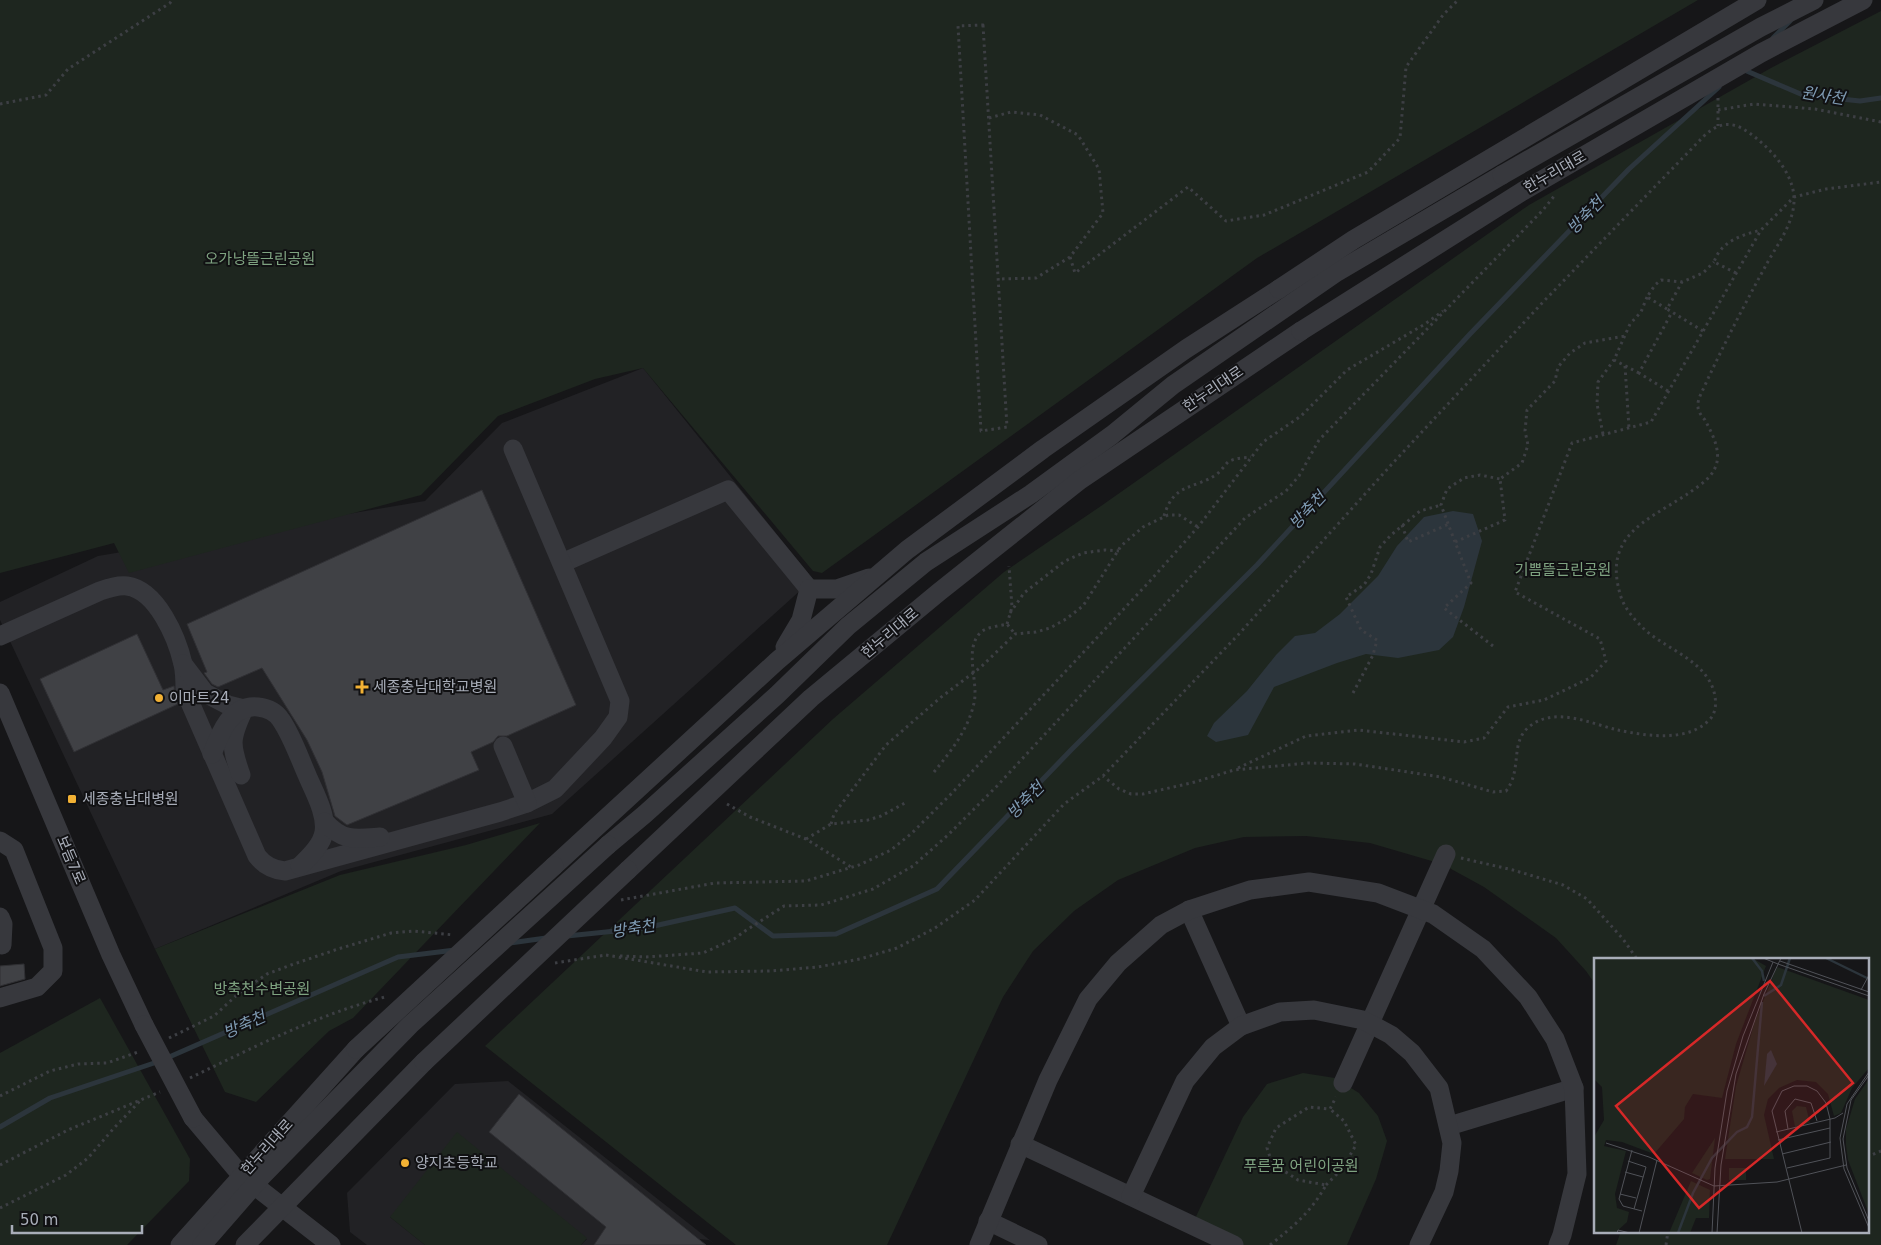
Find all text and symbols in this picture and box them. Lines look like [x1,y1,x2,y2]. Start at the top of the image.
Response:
water label: 원사천 [1800,83,1848,109]
street label: 한누리대로 [1521,147,1589,197]
water label: 방축천 [1563,191,1609,238]
park label: 오가낭뜰근린공원 [205,250,315,268]
street label: 한누리대로 [1179,362,1247,416]
water label: 방축천 [1285,486,1331,533]
park label: 기쁨뜰근린공원 [1515,561,1611,579]
street label: 한누리대로 [858,604,922,662]
place label: 세종충남대학교병원 [373,678,497,696]
marker: 세종충남대학교병원 [355,680,369,694]
place label: 이마트24 [169,689,230,707]
marker: 이마트24 [153,692,165,704]
water label: 방축천 [1003,776,1049,823]
place label: 세종충남대병원 [82,790,179,808]
marker: 세종충남대병원 [66,793,78,805]
street label: 보듬7로 [53,833,89,887]
water label: 방축천 [610,915,659,941]
inset map [1594,958,1868,1232]
park label: 방축천수변공원 [214,980,310,998]
water label: 방축천 [220,1006,270,1042]
street label: 한누리대로 [237,1115,297,1179]
place label: 양지초등학교 [415,1154,498,1172]
marker: 양지초등학교 [399,1157,411,1169]
park label: 푸른꿈 어린이공원 [1243,1157,1359,1175]
scale bar [12,1202,142,1234]
text: 50 m [20,1211,58,1229]

